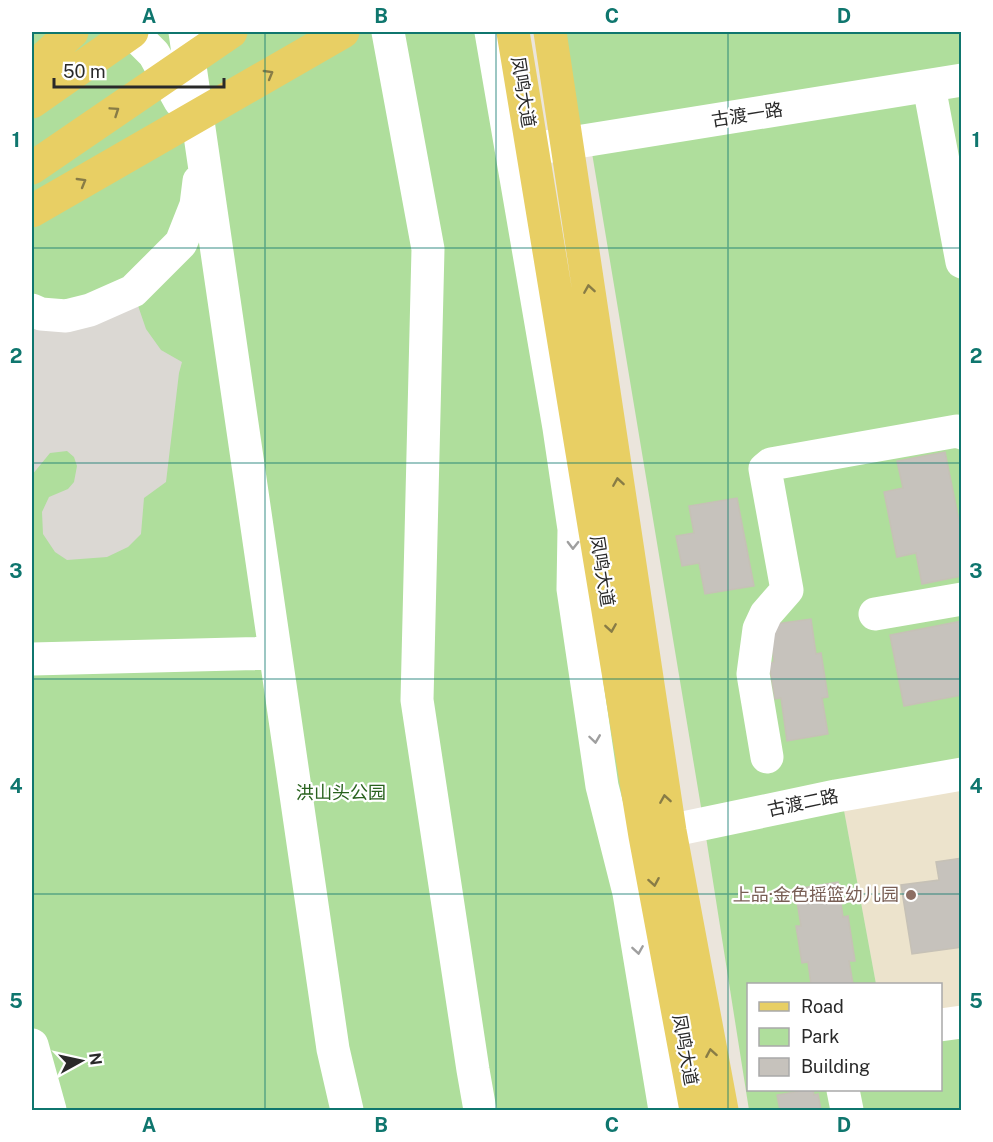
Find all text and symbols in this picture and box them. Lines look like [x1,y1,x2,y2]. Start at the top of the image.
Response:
text: A [142,4,156,28]
text: B [374,4,388,28]
text: C [605,4,619,28]
text: D [837,4,851,28]
scale bar [54,51,224,89]
street label: 凤鸣大道 [507,55,539,129]
text: 50 m [63,61,106,82]
one-way arrow [263,70,274,81]
street label: 古渡一路 [710,99,784,131]
one-way arrow [108,107,119,118]
text: 1 [12,128,20,152]
text: 1 [972,128,980,152]
one-way arrow [76,177,86,189]
one-way arrow [583,284,595,293]
text: 2 [10,344,22,368]
text: 2 [970,344,982,368]
one-way arrow [612,477,624,486]
street label: 凤鸣大道 [586,534,618,608]
one-way arrow [567,541,580,550]
text: 3 [9,559,23,583]
text: 3 [969,559,983,583]
one-way arrow [604,623,617,633]
one-way arrow [588,734,600,743]
text: 4 [9,774,23,798]
text: 4 [969,774,983,798]
park label: 洪山头公园 [296,782,386,803]
street label: 古渡二路 [765,785,840,820]
one-way arrow [660,794,672,804]
one-way arrow [647,877,660,887]
place label: 上品·金色摇篮幼儿园 [733,884,899,905]
marker: 上品·金色摇篮幼儿园 [904,888,918,902]
one-way arrow [632,945,644,954]
legend [747,983,942,1091]
text: 5 [9,989,23,1013]
text: 5 [969,989,983,1013]
text: Road [801,996,844,1017]
street label: 凤鸣大道 [669,1013,702,1087]
text: Park [801,1026,839,1047]
north arrow [51,1031,111,1091]
one-way arrow [705,1048,718,1058]
text: N [85,1051,106,1067]
text: Building [801,1056,870,1077]
text: A [142,1113,156,1137]
text: B [374,1113,388,1137]
text: C [605,1113,619,1137]
text: D [837,1113,851,1137]

